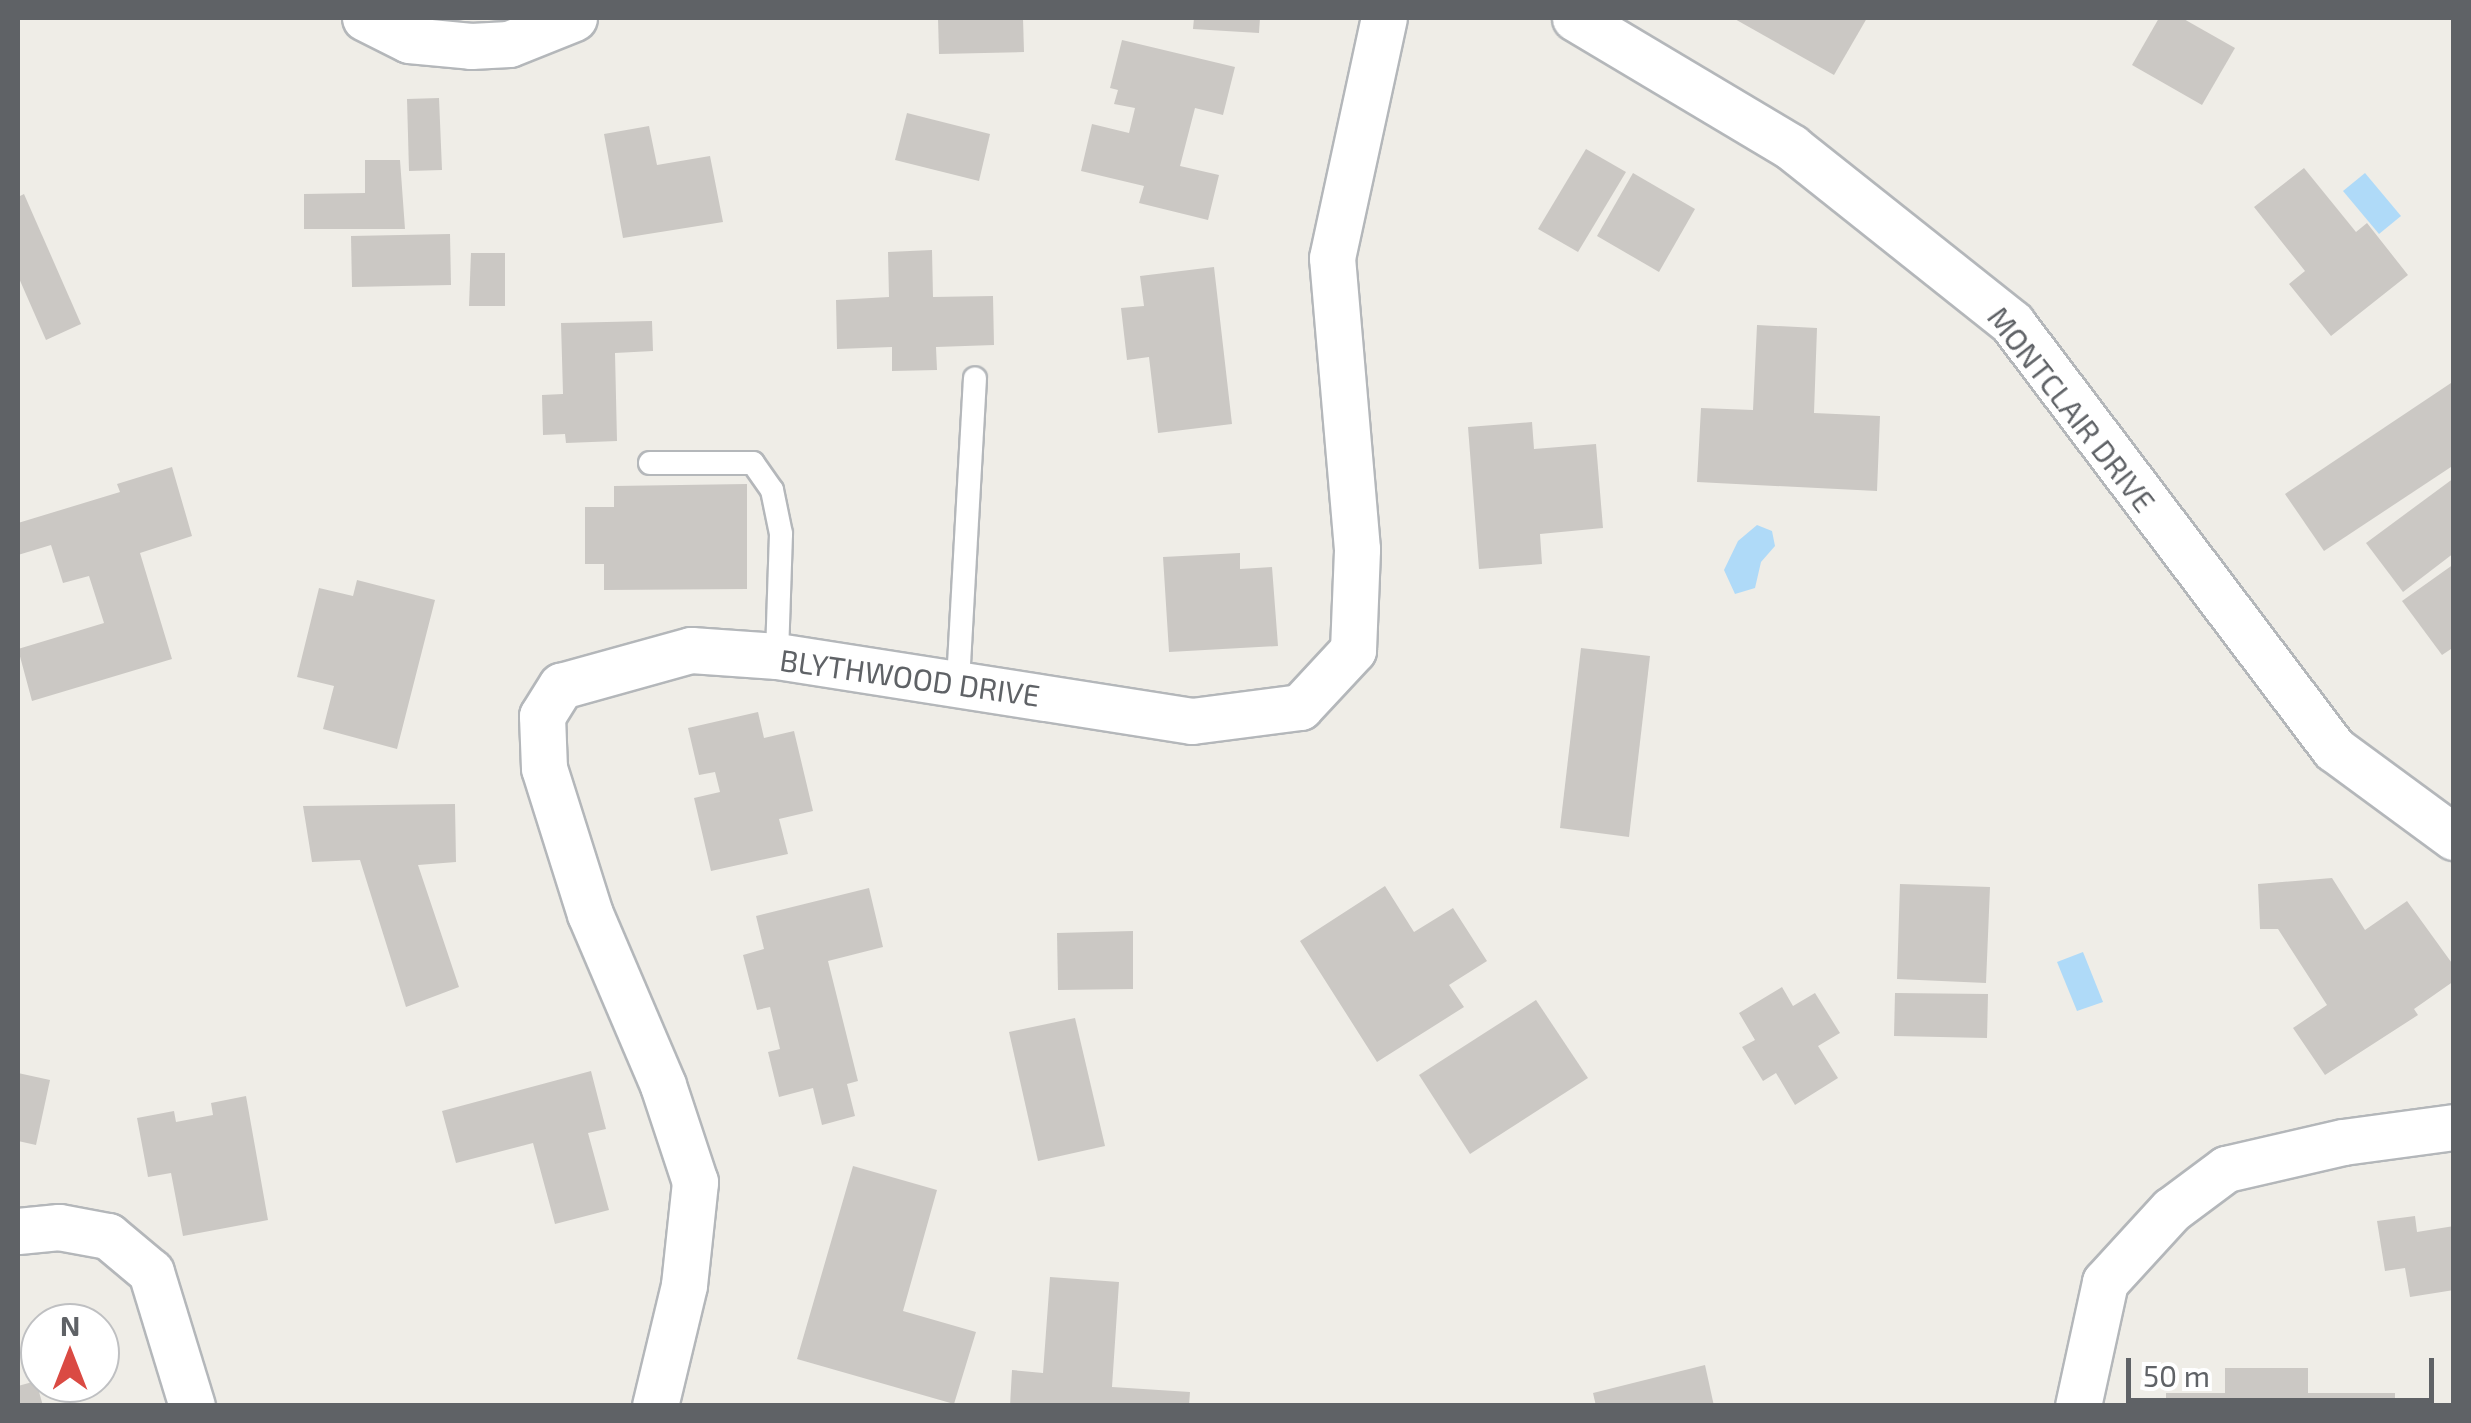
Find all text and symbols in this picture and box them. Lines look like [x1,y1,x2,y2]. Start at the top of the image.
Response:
street label: MONTCLAIR DRIVE [1981,299,2163,519]
street label: BLYTHWOOD DRIVE [778,641,1042,713]
north arrow [20,1303,120,1403]
text: N [60,1308,80,1342]
scale bar [2131,1338,2438,1400]
text: 50 m [2143,1357,2210,1393]

